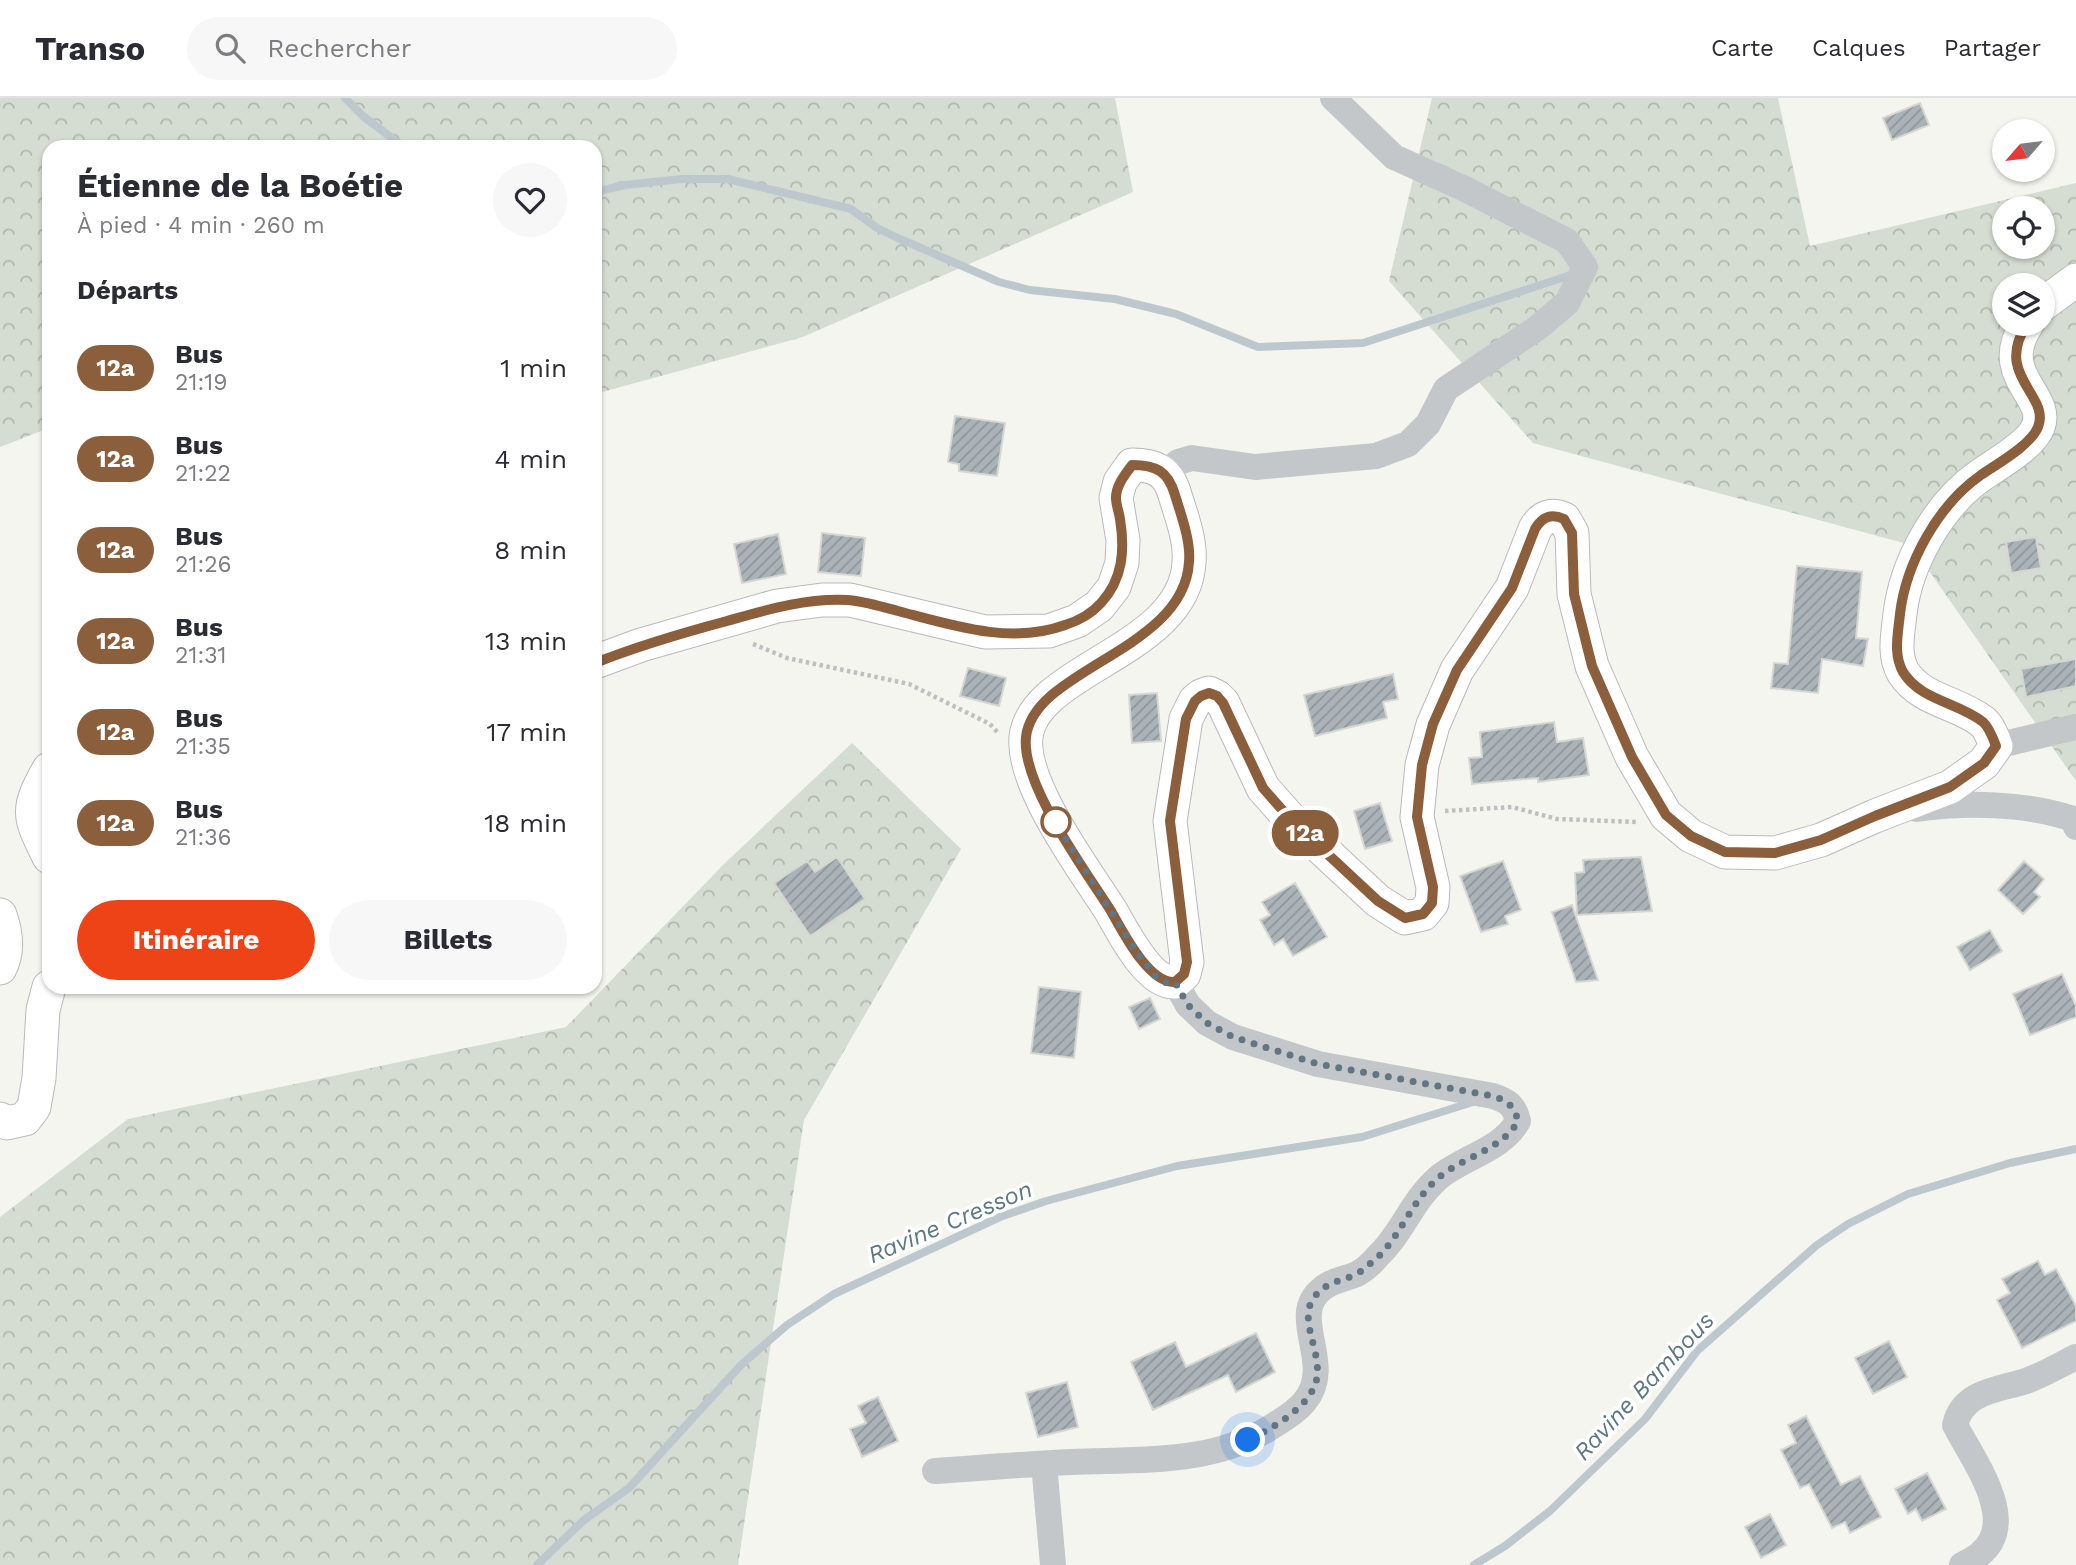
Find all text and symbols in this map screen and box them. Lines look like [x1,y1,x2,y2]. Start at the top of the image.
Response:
search box [187,17,677,80]
text: Transo [35,29,145,68]
icon: search [211,29,249,67]
text: Rechercher [267,33,411,63]
text: Carte [1711,34,1774,62]
text: Calques [1812,34,1906,62]
text: Partager [1944,34,2041,62]
north arrow [1992,119,2054,182]
map controls [1992,119,2055,336]
button: heart [493,163,567,237]
text: Étienne de la Boétie [77,166,403,205]
button: locate [1992,196,2055,259]
text: À pied · 4 min · 260 m [77,212,325,239]
button: layers [1992,273,2055,336]
text: Départs [77,275,178,305]
text: Bus [175,339,223,369]
text: 1 min [500,353,567,383]
text: 12a [96,354,135,382]
text: 21:19 [175,369,227,396]
text: Bus [175,430,223,460]
text: 4 min [494,444,567,474]
text: 12a [96,445,135,473]
text: 21:22 [175,460,231,487]
text: Bus [175,521,223,551]
text: 8 min [494,535,567,565]
text: 12a [96,536,135,564]
text: 21:26 [175,551,232,578]
text: Bus [175,612,223,642]
text: 13 min [485,626,567,656]
text: 12a [96,627,135,655]
text: 21:31 [175,642,227,669]
text: Bus [175,703,223,733]
text: 17 min [486,717,567,747]
text: 12a [96,718,135,746]
text: 21:35 [175,733,231,760]
text: Bus [175,794,223,824]
unlabelled marker [1041,807,1071,837]
text: 18 min [484,808,567,838]
text: 12a [96,809,135,837]
line badge: 12a [1265,810,1345,856]
text: 12a [1286,819,1324,847]
text: 21:36 [175,824,232,851]
button: Itinéraire [77,900,315,980]
button: Billets [329,900,567,980]
water label: Ravine Cresson [864,1175,1036,1269]
water label: Ravine Bambous [1568,1306,1720,1466]
your location [1230,1422,1265,1457]

